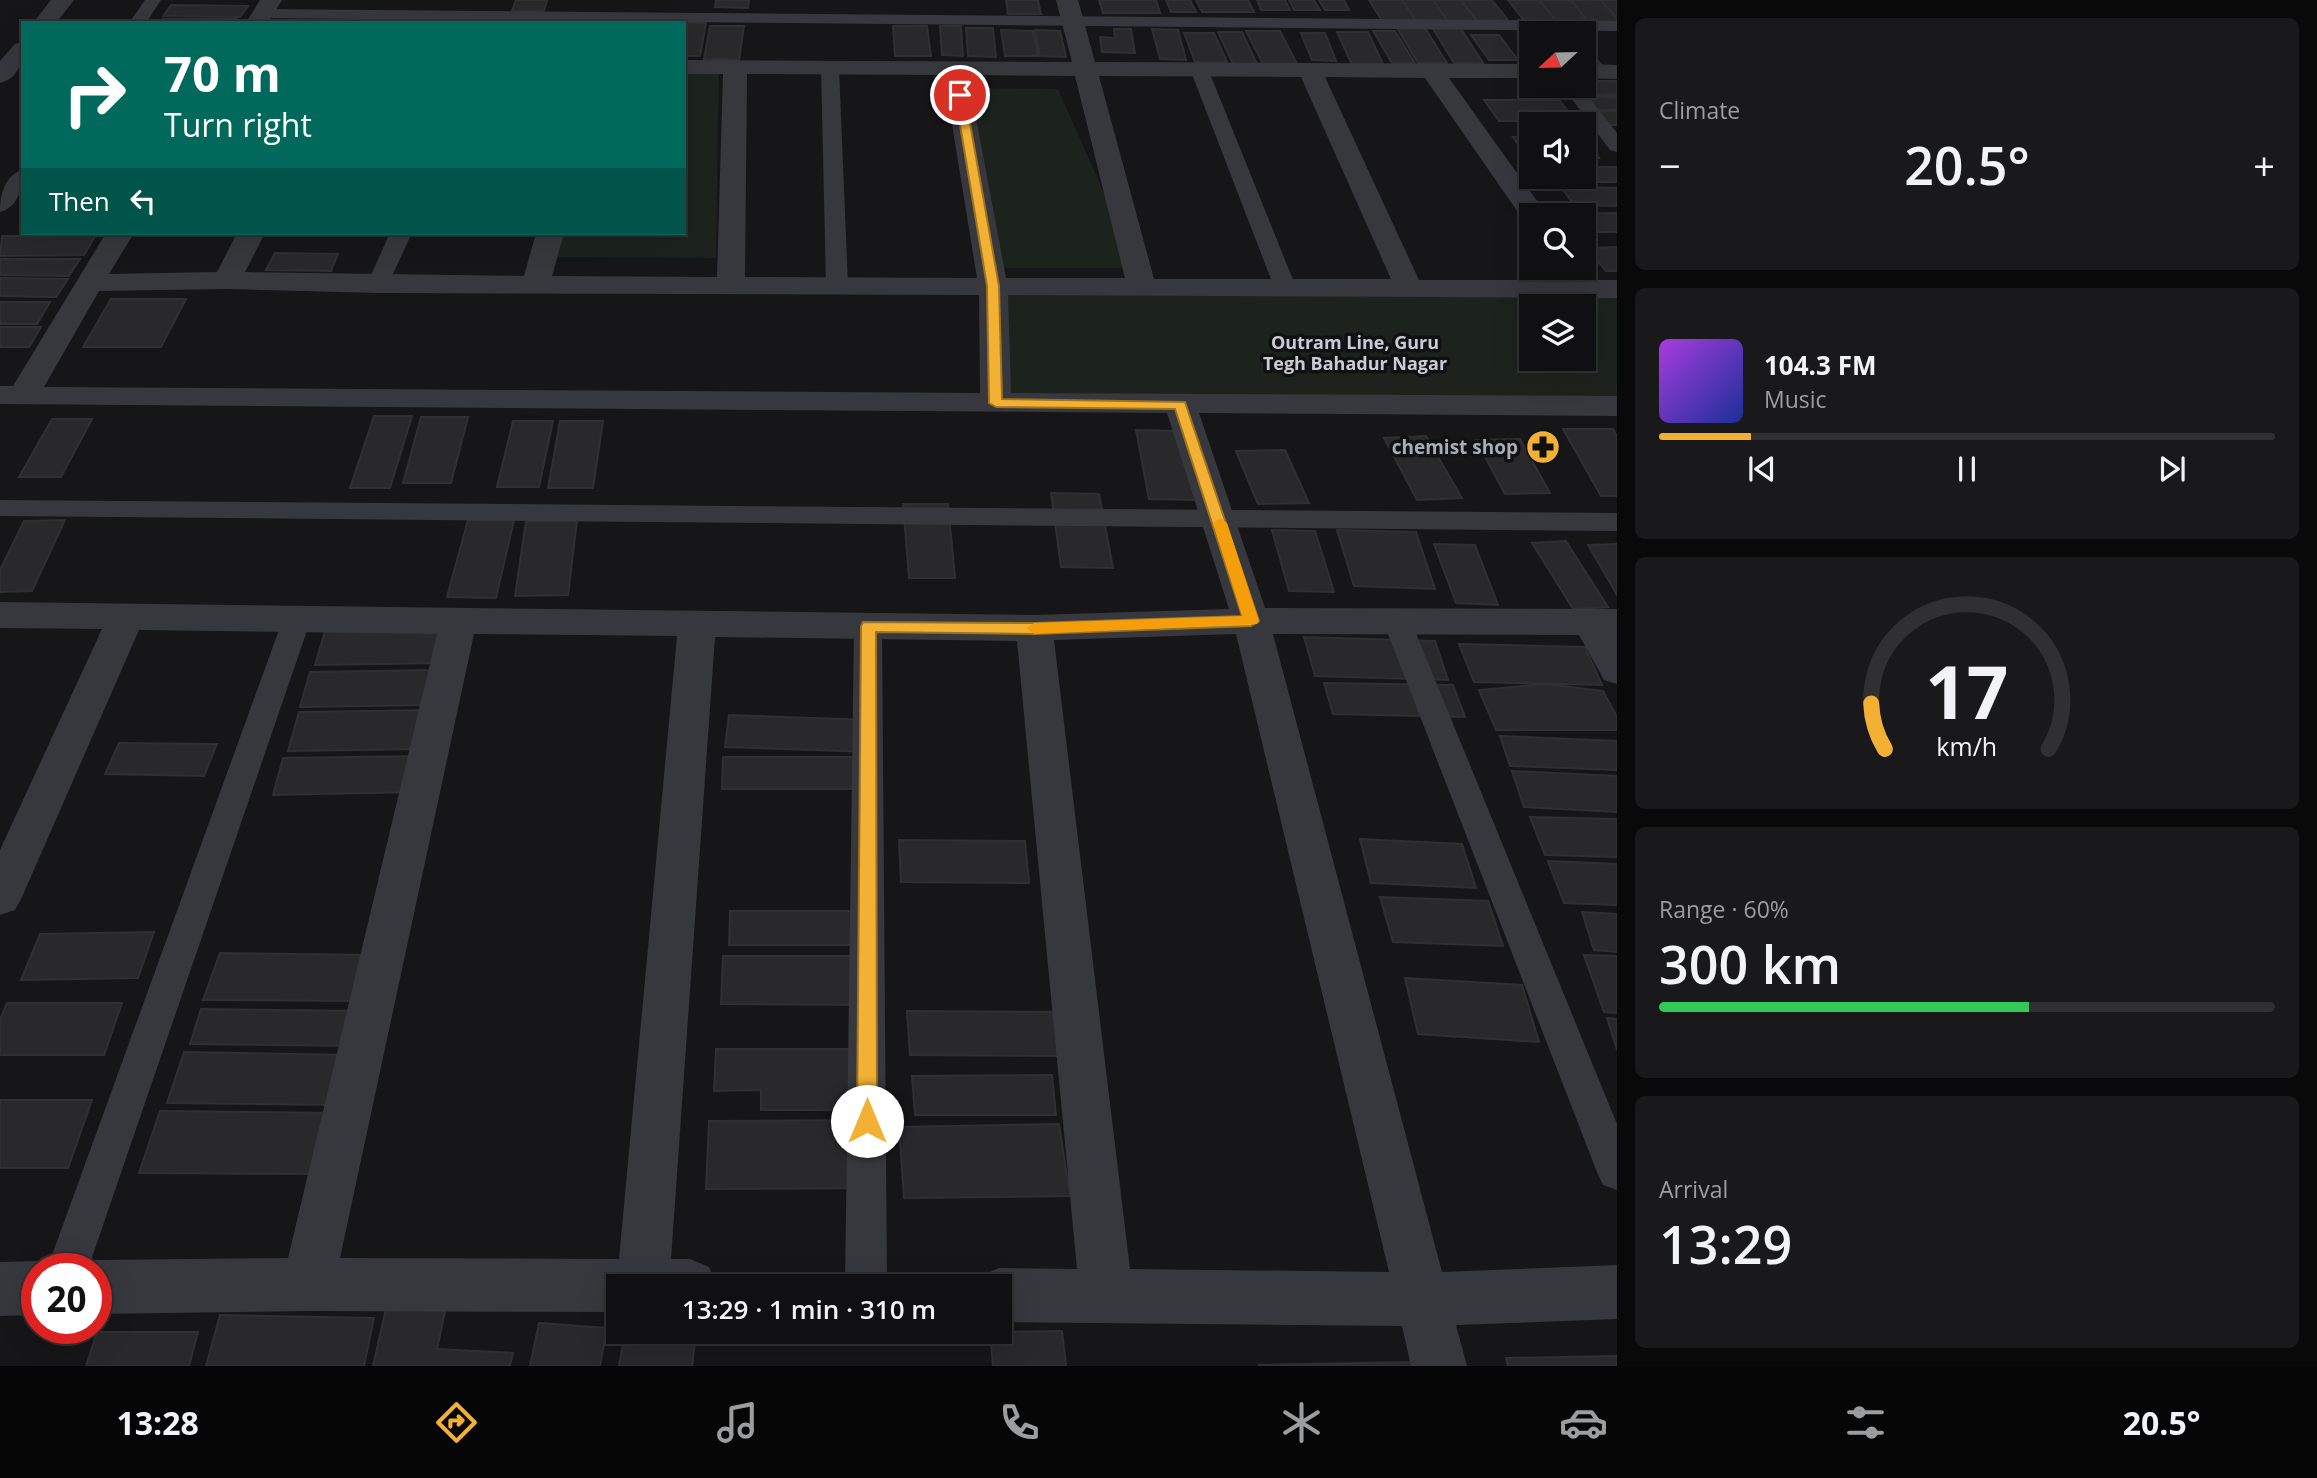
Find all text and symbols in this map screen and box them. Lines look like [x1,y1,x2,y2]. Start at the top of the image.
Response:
north arrow [1519,21,1596,98]
map controls [1519,21,1596,371]
text: 70 m [164,40,281,106]
icon: right [49,49,140,140]
pin [930,65,990,125]
icon: arrive [941,76,979,114]
text: Climate [1659,94,1740,126]
text: Turn right [164,103,312,146]
button: sound [1519,112,1596,189]
text: 20.5° [1904,129,2030,200]
text: − [1659,139,1681,191]
text: + [2253,139,2275,191]
icon: left [124,182,162,220]
text: Then [49,183,110,219]
button: search [1519,203,1596,280]
button: layers [1519,294,1596,371]
district label: Outram Line, Guru Tegh Bahadur Nagar [1263,330,1447,375]
text: 104.3 FM [1764,347,1876,383]
text: Music [1764,383,1827,415]
pharmacy icon: chemist shop [1524,428,1562,466]
place label: chemist shop [1392,434,1518,460]
icon: previous [1743,450,1781,488]
icon: pause [1948,450,1986,488]
icon: next [2153,450,2191,488]
text: 17 [1925,641,2009,740]
text: km/h [1937,729,1997,763]
text: Range · 60% [1659,893,1789,925]
text: 300 km [1659,928,1841,999]
position arrow [830,1084,904,1158]
text: Arrival [1659,1173,1728,1205]
text: 13:29 [1659,1208,1792,1279]
speed limit sign: 20 [21,1253,112,1344]
text: 13:29 · 1 min · 310 m [682,1291,936,1327]
icon: directions [432,1398,481,1447]
icon: music [713,1398,762,1447]
icon: phone [995,1398,1044,1447]
icon: climate [1277,1398,1326,1447]
icon: car [1559,1398,1608,1447]
icon: filters [1841,1398,1890,1447]
text: 13:28 [116,1401,199,1444]
text: 20.5° [2123,1401,2200,1444]

